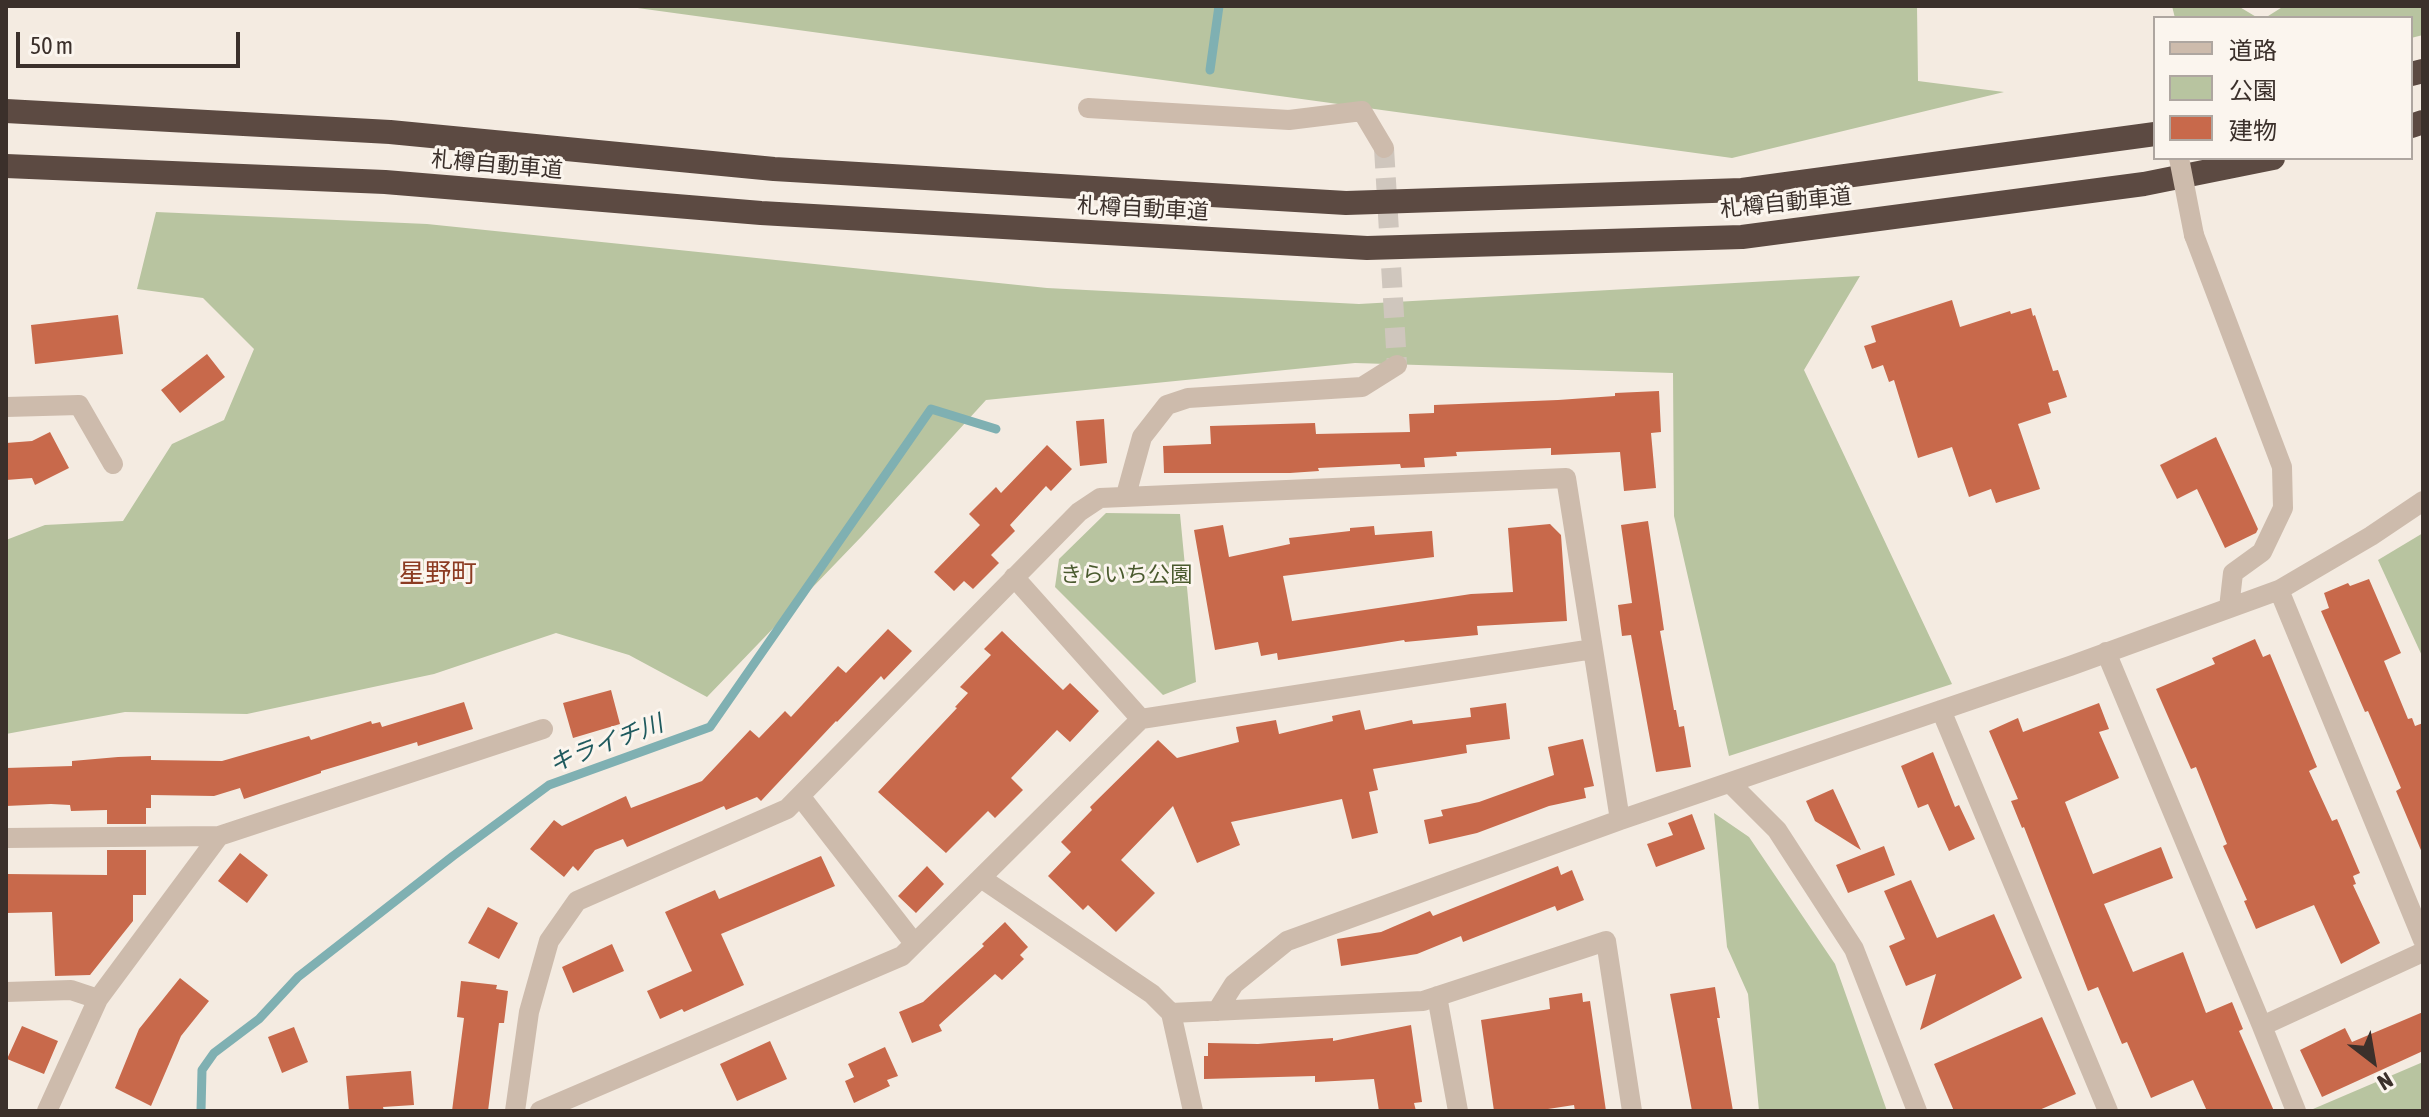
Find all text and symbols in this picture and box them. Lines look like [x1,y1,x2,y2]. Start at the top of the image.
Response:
scale bar [20,16,244,66]
legend [2153,16,2413,160]
text: 50 m [30,32,73,59]
text: 道路 [2229,37,2277,64]
text: 公園 [2229,77,2277,104]
text: 建物 [2229,117,2277,144]
street label: 札樽自動車道 [430,146,564,184]
street label: 札樽自動車道 [1719,183,1853,223]
street label: 札樽自動車道 [1076,192,1210,226]
district label: 星野町 [399,558,477,590]
park label: きらいち公園 [1060,562,1192,588]
water label: キライチ川 [545,709,667,779]
north arrow [2333,1021,2413,1101]
text: N [2373,1067,2398,1096]

